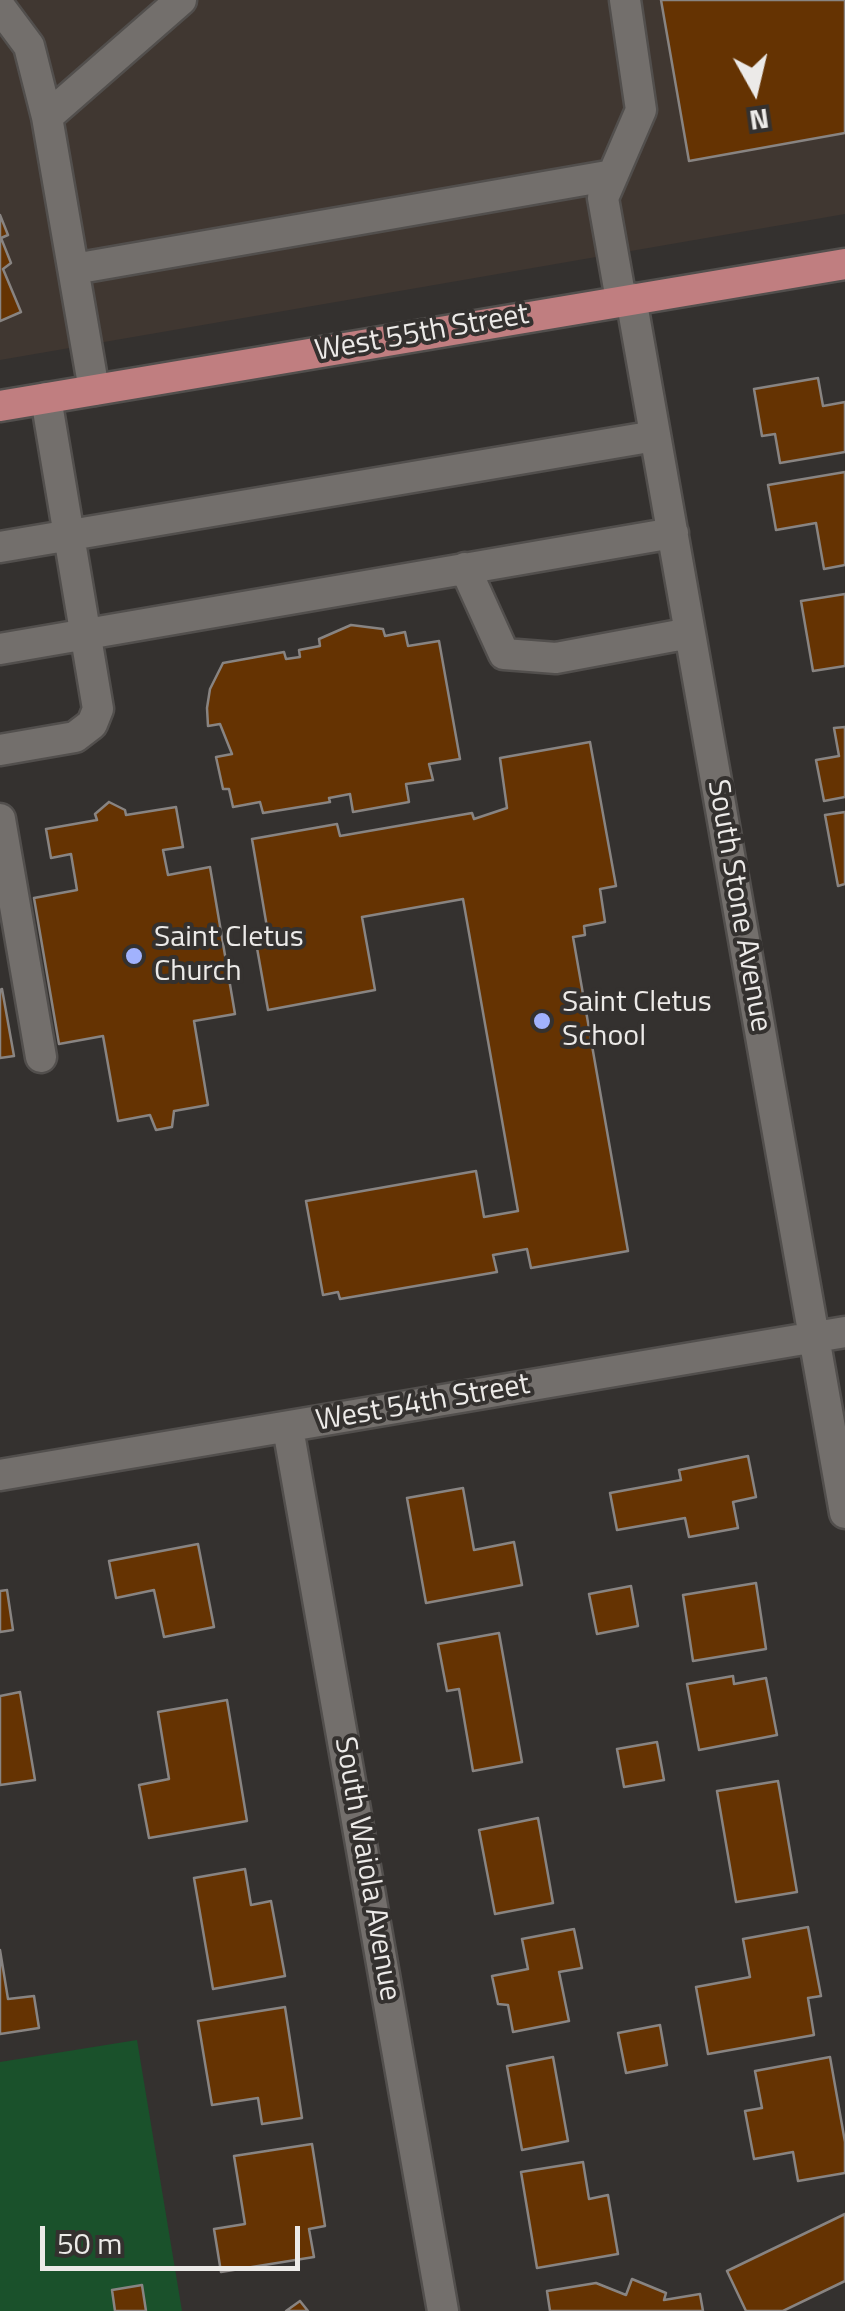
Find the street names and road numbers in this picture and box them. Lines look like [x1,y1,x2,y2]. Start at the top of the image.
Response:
street label: West 55th Street [312,297,532,371]
street label: South Stone Avenue [698,777,778,1035]
street label: West 54th Street [313,1367,533,1441]
street label: South Waiola Avenue [325,1734,407,2004]

